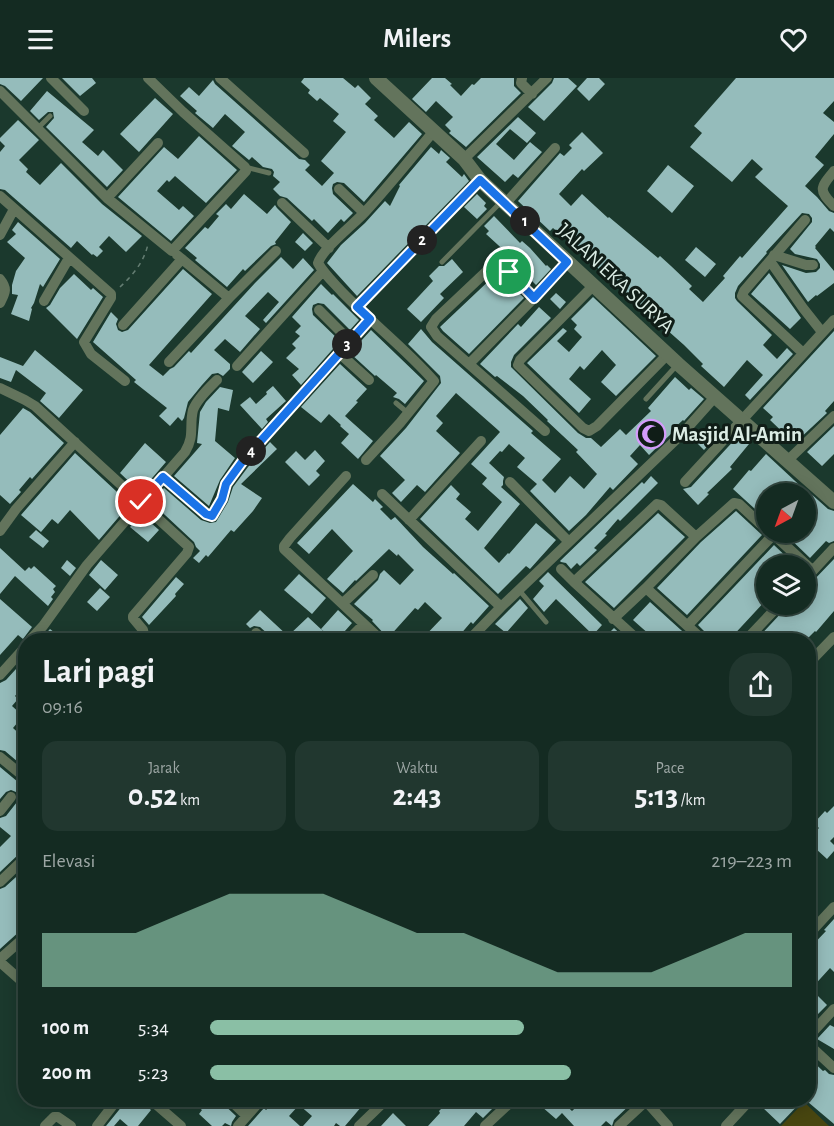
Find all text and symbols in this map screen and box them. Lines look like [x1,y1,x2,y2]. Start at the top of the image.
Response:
icon: menu [24,23,57,56]
icon: heart [777,23,810,56]
text: Milers [383,25,451,52]
pin: 1 [510,206,540,236]
text: 1 [522,213,528,229]
street label: JALAN EKA SURYA [553,219,678,337]
pin: 2 [407,225,437,255]
text: 2 [418,232,426,248]
pin [483,246,534,297]
icon: arrive [492,255,525,288]
pin: 3 [332,329,362,359]
text: 3 [344,336,350,352]
mosque icon: Masjid Al-Amin [635,418,667,450]
place label: Masjid Al-Amin [672,424,802,445]
pin: 4 [236,436,266,466]
text: 4 [247,443,255,459]
pin [115,476,166,527]
north arrow [756,483,816,543]
map controls [756,483,816,615]
icon: check [124,485,157,518]
button: layers [756,555,816,615]
button: share [729,653,792,716]
text: Lari pagi [42,656,155,689]
text: 09:16 [42,697,83,717]
text: Jarak [148,760,180,776]
text: Waktu [396,760,438,776]
text: Pace [656,760,684,776]
text: 0.52 [128,781,177,811]
text: 2:43 [392,781,442,811]
text: 5:13 [635,781,678,811]
text: km [177,792,200,808]
text: /km [678,792,705,808]
text: Elevasi [42,851,95,871]
text: 219–223 m [711,851,792,871]
text: 100 m [42,1018,89,1038]
text: 5:34 [138,1018,169,1038]
text: 200 m [42,1063,91,1083]
text: 5:23 [138,1063,168,1083]

